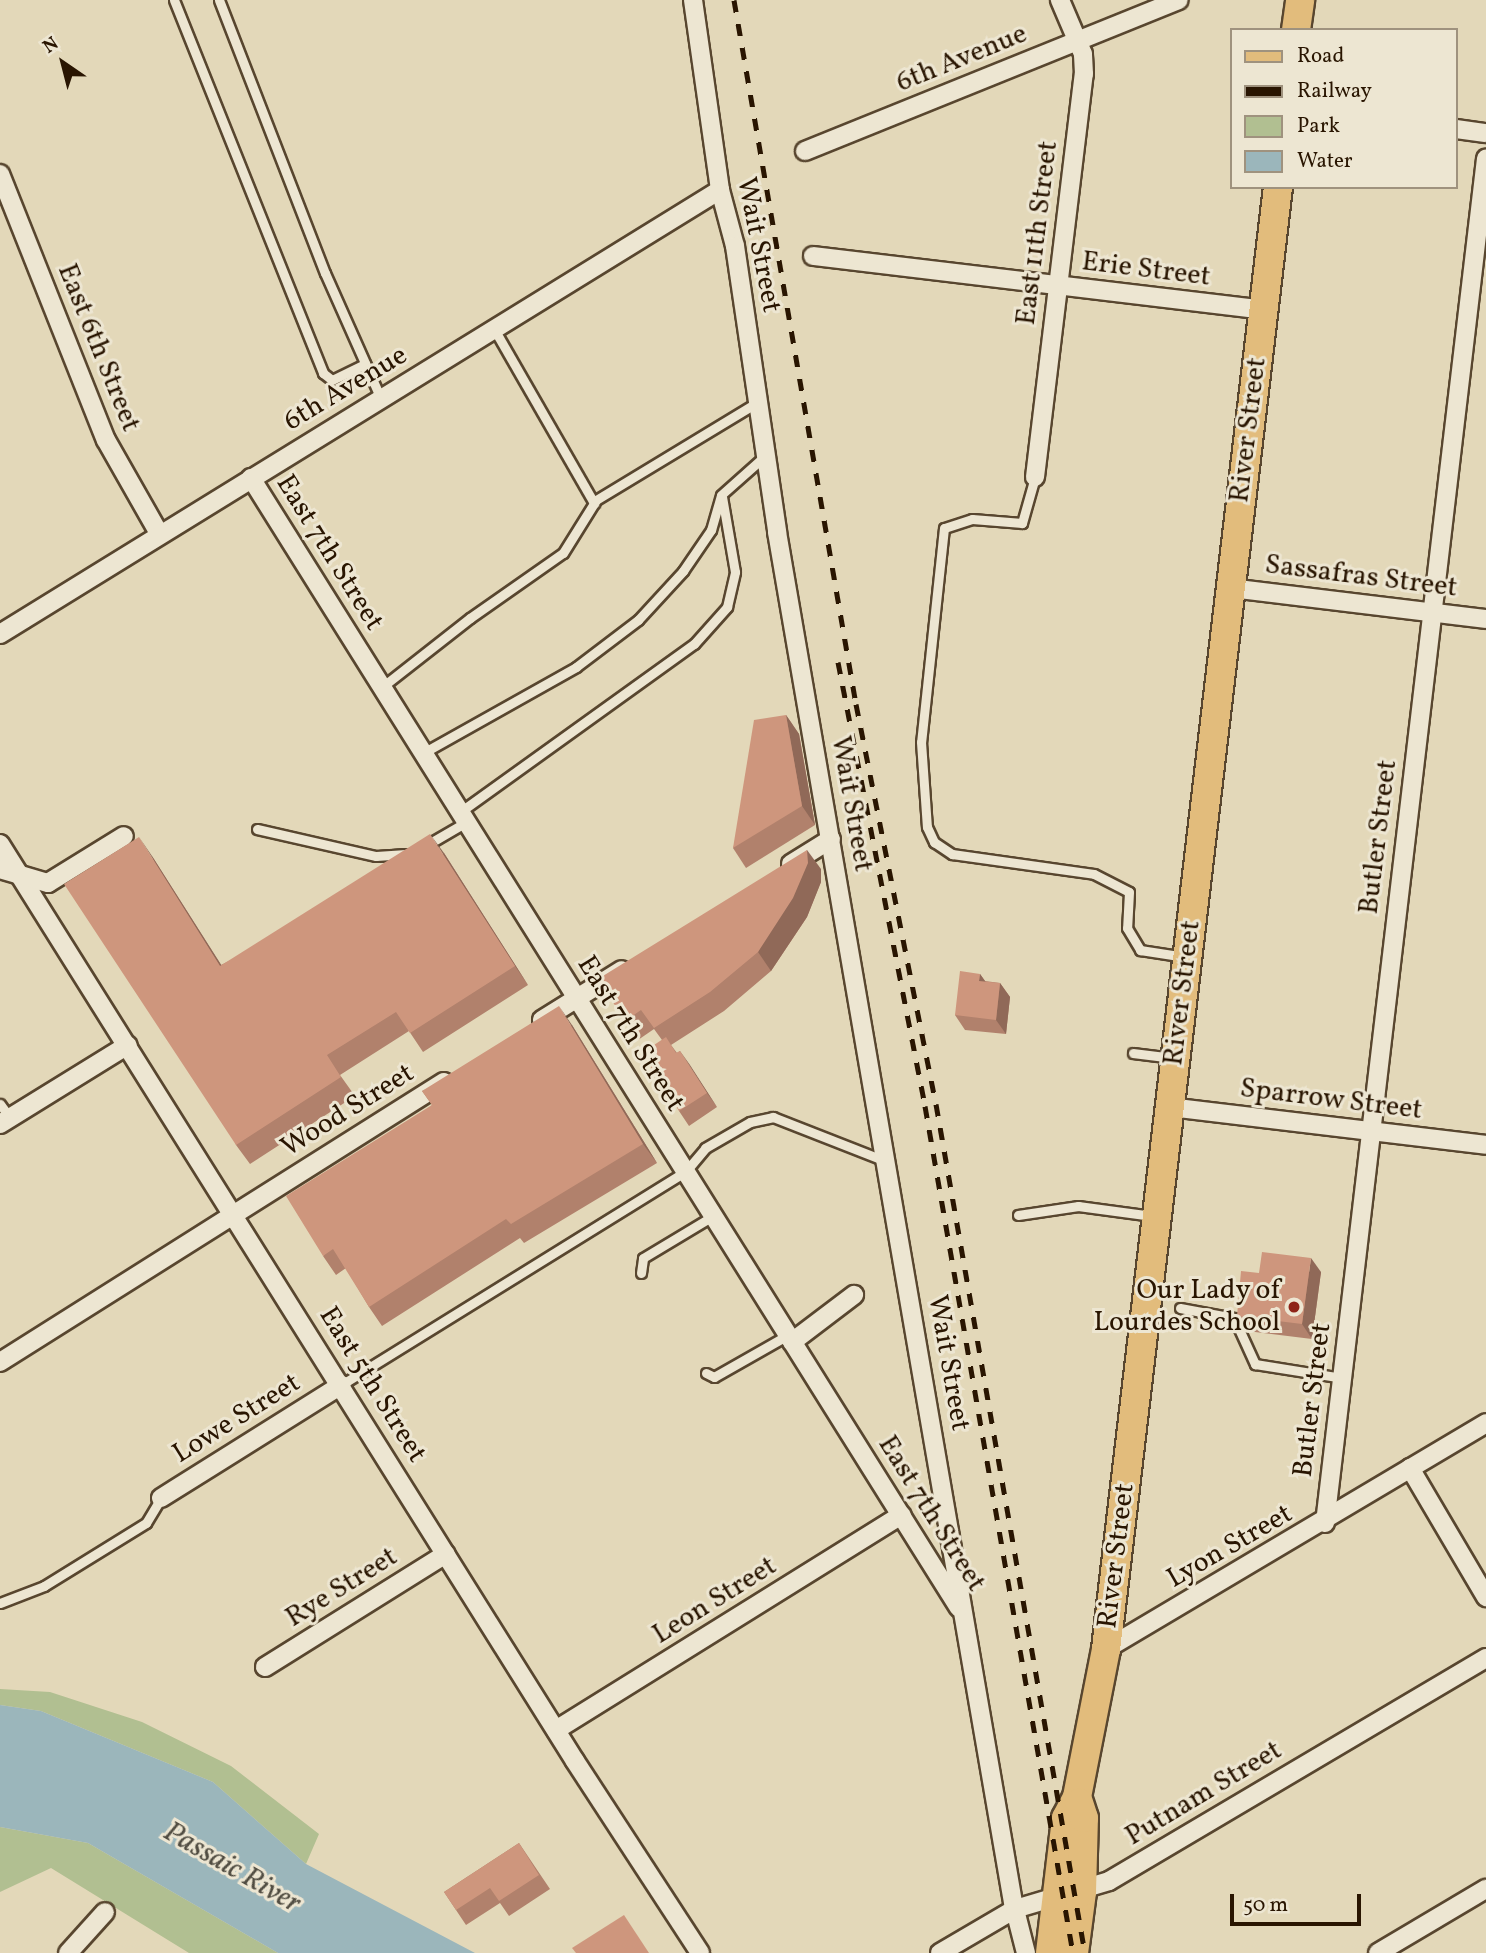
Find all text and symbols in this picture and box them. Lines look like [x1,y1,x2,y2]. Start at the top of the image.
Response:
street label: 6th Avenue [892,18,1032,100]
north arrow [28,28,98,98]
legend [1230,28,1458,189]
text: N [38,31,64,60]
text: Road [1297,42,1344,71]
text: Railway [1297,77,1372,106]
text: Park [1297,112,1340,141]
street label: East 11th Street [1010,139,1066,327]
text: Water [1297,147,1353,176]
street label: Wait Street [728,174,788,316]
street label: Erie Street [1080,245,1212,295]
street label: East 6th Street [49,259,147,437]
street label: 6th Avenue [278,339,414,439]
street label: River Street [1223,355,1275,505]
street label: East 7th Street [268,469,390,637]
street label: Sassafras Street [1263,549,1459,605]
street label: Wait Street [823,733,879,875]
street label: Butler Street [1353,758,1405,916]
street label: River Street [1157,918,1209,1068]
street label: East 7th Street [569,950,691,1118]
street label: Wood Street [275,1057,421,1165]
street label: Sparrow Street [1238,1072,1424,1128]
place label: Our Lady of Lourdes School [1093,1274,1280,1340]
street label: Wait Street [920,1292,976,1434]
marker: Our Lady of Lourdes School [1286,1299,1302,1315]
street label: East 5th Street [311,1301,433,1469]
street label: Butler Street [1287,1321,1339,1479]
street label: Lowe Street [167,1367,307,1471]
street label: East 7th Street [870,1430,992,1598]
street label: River Street [1091,1481,1143,1631]
street label: Lyon Street [1161,1498,1299,1596]
street label: Rye Street [280,1541,404,1635]
street label: Leon Street [647,1550,783,1652]
street label: Putnam Street [1120,1734,1288,1854]
water label: Passaic River [157,1814,307,1922]
scale bar [1234,1880,1365,1924]
text: 50 m [1243,1891,1288,1920]

